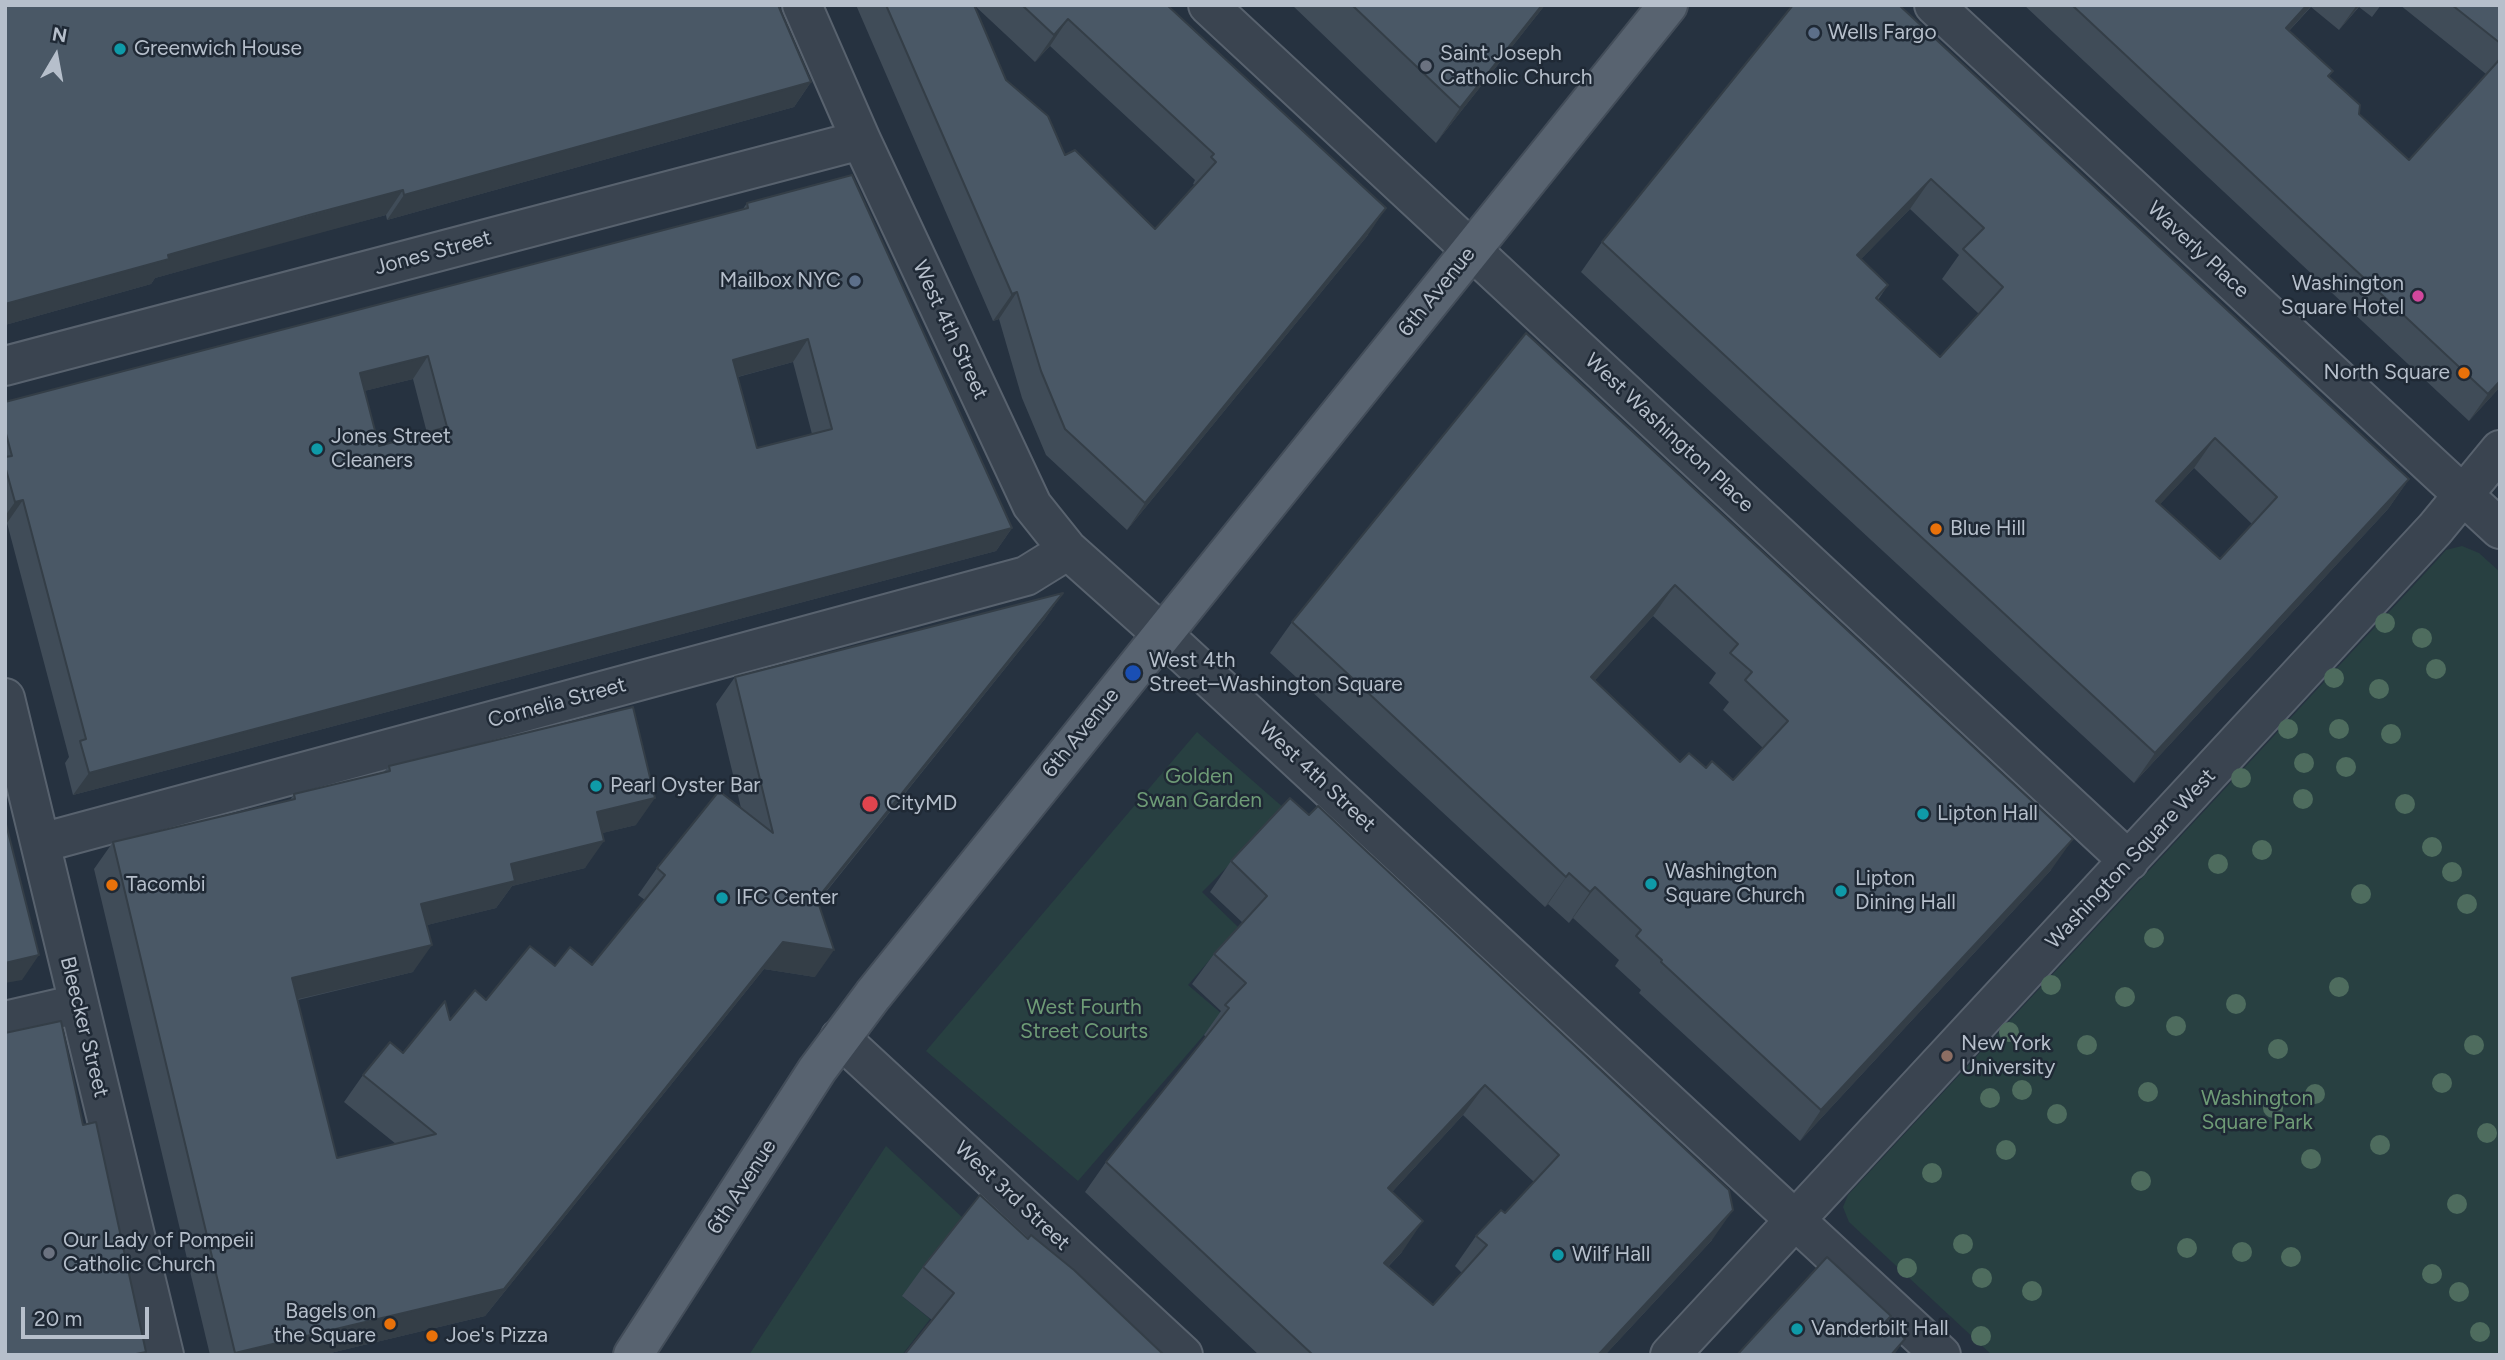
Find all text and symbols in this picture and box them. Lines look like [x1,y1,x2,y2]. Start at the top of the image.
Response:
place label: Wells Fargo [1828,20,1937,46]
north arrow [21,21,91,91]
text: N [51,22,69,47]
marker: Wells Fargo [1806,25,1822,41]
place label: Greenwich House [134,36,302,62]
marker: Greenwich House [112,41,128,57]
place label: Saint Joseph Catholic Church [1440,41,1592,91]
marker: Saint Joseph Catholic Church [1418,58,1434,74]
street label: Waverly Place [2142,196,2254,304]
street label: Jones Street [372,225,494,281]
street label: 6th Avenue [1393,242,1481,342]
street label: West 4th Street [907,257,993,403]
place label: Mailbox NYC [719,268,841,294]
place label: Washington Square Hotel [2281,271,2404,321]
marker: Mailbox NYC [847,273,863,289]
marker: Washington Square Hotel [2410,288,2426,304]
street label: West Washington Place [1579,348,1759,518]
place label: North Square [2324,360,2450,386]
marker: North Square [2456,365,2472,381]
place label: Jones Street Cleaners [331,424,451,474]
marker: Jones Street Cleaners [309,441,325,457]
place label: Blue Hill [1950,516,2026,542]
marker: Blue Hill [1928,521,1944,537]
place label: West 4th Street–Washington Square [1149,648,1403,698]
marker: West 4th Street–Washington Square [1123,663,1143,683]
street label: Cornelia Street [485,672,629,734]
street label: 6th Avenue [1037,683,1125,783]
street label: West 4th Street [1253,717,1381,837]
park label: Golden Swan Garden [1136,764,1262,814]
street label: Washington Square West [2041,764,2221,954]
place label: Pearl Oyster Bar [610,773,760,799]
marker: Pearl Oyster Bar [588,778,604,794]
place label: CityMD [886,791,957,817]
marker: CityMD [860,794,880,814]
place label: Lipton Hall [1937,801,2038,827]
marker: Lipton Hall [1915,806,1931,822]
place label: Washington Square Church [1665,859,1805,909]
place label: Lipton Dining Hall [1855,866,1956,916]
place label: Tacombi [126,872,206,898]
marker: Washington Square Church [1643,876,1659,892]
marker: Tacombi [104,877,120,893]
marker: Lipton Dining Hall [1833,883,1849,899]
place label: IFC Center [736,885,838,911]
marker: IFC Center [714,890,730,906]
street label: Bleecker Street [54,954,114,1100]
park label: West Fourth Street Courts [1020,995,1148,1045]
place label: New York University [1961,1031,2055,1081]
marker: New York University [1939,1048,1955,1064]
park label: Washington Square Park [2201,1086,2313,1136]
street label: 6th Avenue [702,1135,782,1239]
street label: West 3rd Street [949,1136,1075,1256]
place label: Our Lady of Pompeii Catholic Church [63,1228,254,1278]
place label: Wilf Hall [1572,1242,1650,1268]
marker: Our Lady of Pompeii Catholic Church [41,1245,57,1261]
marker: Wilf Hall [1550,1247,1566,1263]
scale bar [24,1294,152,1338]
place label: Bagels on the Square [274,1299,376,1349]
text: 20 m [34,1306,82,1331]
marker: Bagels on the Square [382,1316,398,1332]
place label: Vanderbilt Hall [1811,1316,1949,1342]
marker: Vanderbilt Hall [1789,1321,1805,1337]
place label: Joe's Pizza [446,1323,548,1349]
marker: Joe's Pizza [424,1328,440,1344]

